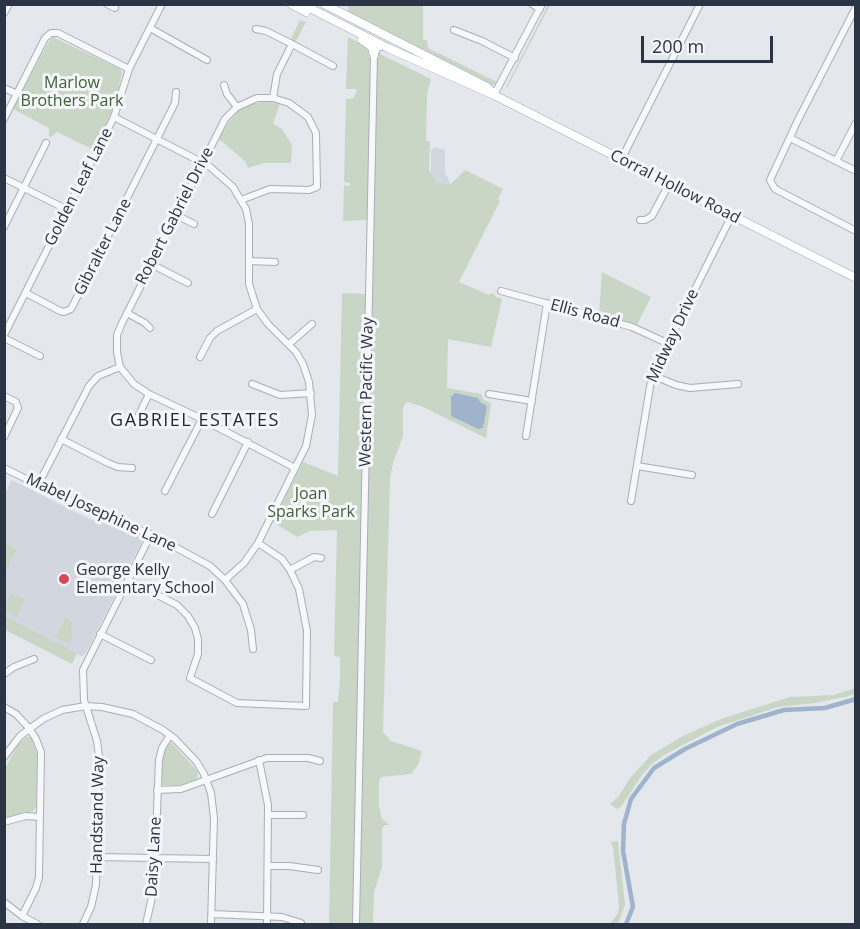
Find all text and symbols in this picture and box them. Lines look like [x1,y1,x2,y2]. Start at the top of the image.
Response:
scale bar [644,24,776,62]
text: 200 m [652,34,704,58]
park label: Marlow Brothers Park [21,73,123,111]
street label: Golden Leaf Lane [41,125,117,249]
street label: Robert Gabriel Drive [132,144,218,288]
street label: Corral Hollow Road [607,146,743,228]
street label: Gibralter Lane [70,195,136,299]
street label: Midway Drive [643,286,703,386]
street label: Ellis Road [548,296,622,332]
street label: Western Pacific Way [356,317,378,467]
district label: GABRIEL ESTATES [110,410,280,432]
street label: Mabel Josephine Lane [23,470,179,556]
park label: Joan Sparks Park [267,484,355,522]
place label: George Kelly Elementary School [76,560,214,598]
marker: George Kelly Elementary School [57,572,71,586]
street label: Handstand Way [87,756,109,874]
street label: Daisy Lane [142,816,166,898]

